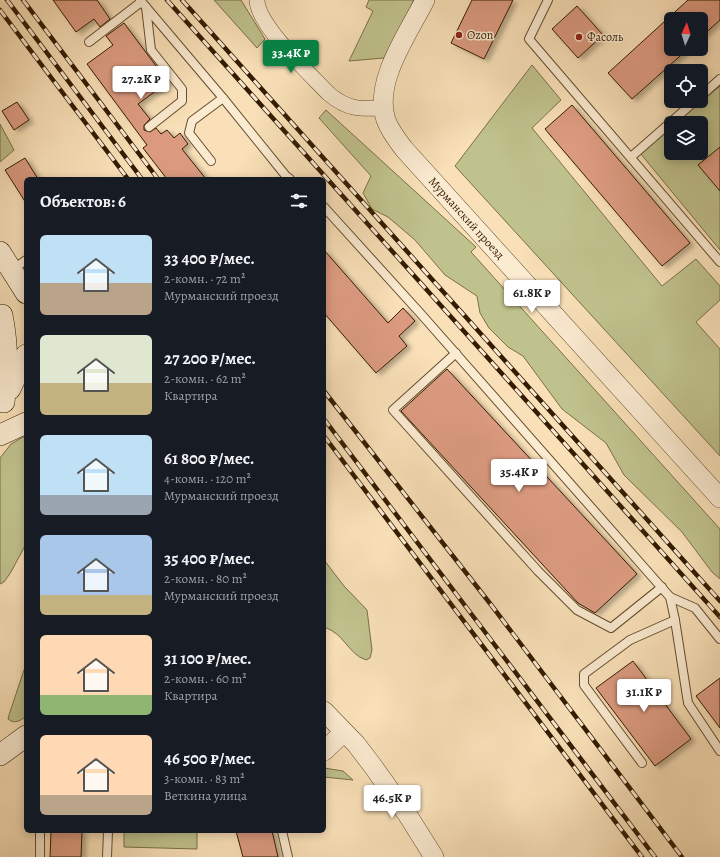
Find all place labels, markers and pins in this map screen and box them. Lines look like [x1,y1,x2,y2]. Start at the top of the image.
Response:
place label: Ozon [467,27,494,43]
place label: Фасоль [587,29,624,45]
marker: Ozon [454,30,464,40]
marker: Фасоль [574,32,584,42]
pin: 33.4K ₽ [254,40,328,74]
pin: 27.2K ₽ [104,66,178,100]
pin: 61.8K ₽ [495,280,569,314]
pin: 35.4K ₽ [482,459,556,493]
pin: 31.1K ₽ [607,679,681,713]
pin: 46.5K ₽ [355,785,429,819]

